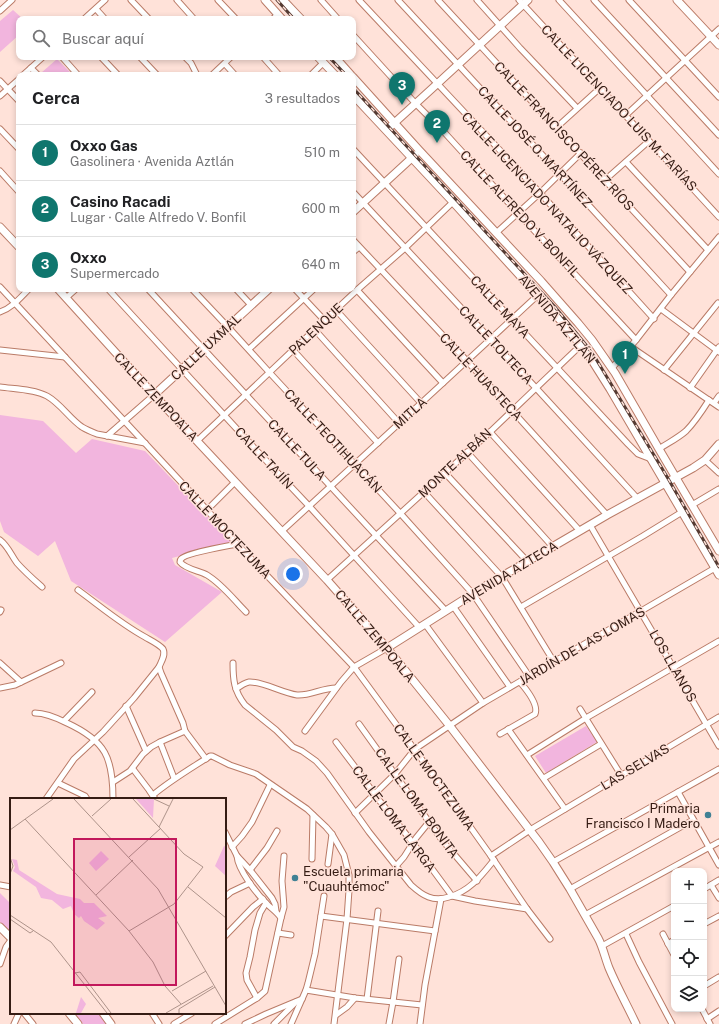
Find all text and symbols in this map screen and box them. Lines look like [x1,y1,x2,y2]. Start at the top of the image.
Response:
search box [16,16,356,60]
street label: CALLE LICENCIADO LUIS M. FARÍAS [538,21,701,194]
icon: search [30,27,52,49]
text: Buscar aquí [62,30,144,47]
street label: CALLE FRANCISCO PÉREZ RÍOS [491,58,638,214]
pin: 3 [389,72,415,105]
street label: CALLE JOSÉ O. MARTÍNEZ [475,82,596,211]
text: Cerca [32,88,80,108]
text: 3 resultados [265,91,340,106]
street label: CALLE LICENCIADO NATALIO VÁZQUEZ [459,108,636,297]
pin: 2 [424,110,450,143]
text: Oxxo Gas [70,137,138,154]
text: 1 [42,145,48,160]
text: 510 m [304,145,340,160]
street label: CALLE ALFREDO V. BONFIL [457,147,583,281]
text: Gasolinera · Avenida Aztlán [70,154,234,169]
text: Casino Racadi [70,193,170,210]
text: 2 [41,201,49,216]
text: 600 m [302,201,340,216]
text: Lugar · Calle Alfredo V. Bonfil [70,210,246,225]
text: Oxxo [70,249,107,266]
text: 3 [41,257,49,272]
text: 640 m [301,257,340,272]
text: Supermercado [70,266,159,281]
street label: AVENIDA AZTLÁN [515,271,599,367]
street label: CALLE MAYA [467,273,533,341]
street label: PALENQUE [286,300,346,358]
street label: CALLE TOLTECA [456,303,536,387]
street label: CALLE UXMAL [168,311,244,383]
street label: CALLE HUASTECA [437,330,525,424]
pin: 1 [612,341,638,374]
street label: CALLE ZEMPOALA [111,350,201,444]
street label: CALLE TEOTIHUACÁN [281,385,386,496]
street label: MITLA [390,394,430,432]
street label: CALLE TULA [265,416,329,484]
street label: CALLE TAJÍN [232,423,297,492]
street label: MONTE ALBÁN [415,425,495,501]
street label: CALLE MOCTEZUMA [176,478,274,582]
street label: AVENIDA AZTECA [458,538,560,608]
your location [283,564,303,584]
street label: CALLE ZEMPOALA [332,587,418,685]
street label: JARDÍN DE LAS LOMAS [516,603,648,688]
street label: LOS LLANOS [646,627,700,705]
street label: CALLE MOCTEZUMA [390,721,478,833]
street label: LAS SELVAS [598,741,672,793]
street label: CALLE LOMA BONITA [372,745,462,861]
street label: CALLE LOMA LARGA [349,763,439,875]
inset map [10,798,226,1014]
place label: Primaria Francisco I Madero [586,801,700,831]
marker: Primaria Francisco I Madero [703,810,713,820]
place label: Escuela primaria "Cuauhtémoc" [303,864,404,894]
map controls [671,868,707,1012]
button: + [671,868,707,904]
marker: Escuela primaria "Cuauhtémoc" [290,873,300,883]
button: − [671,904,707,940]
button: locate [671,940,707,976]
button: layers [671,976,707,1012]

